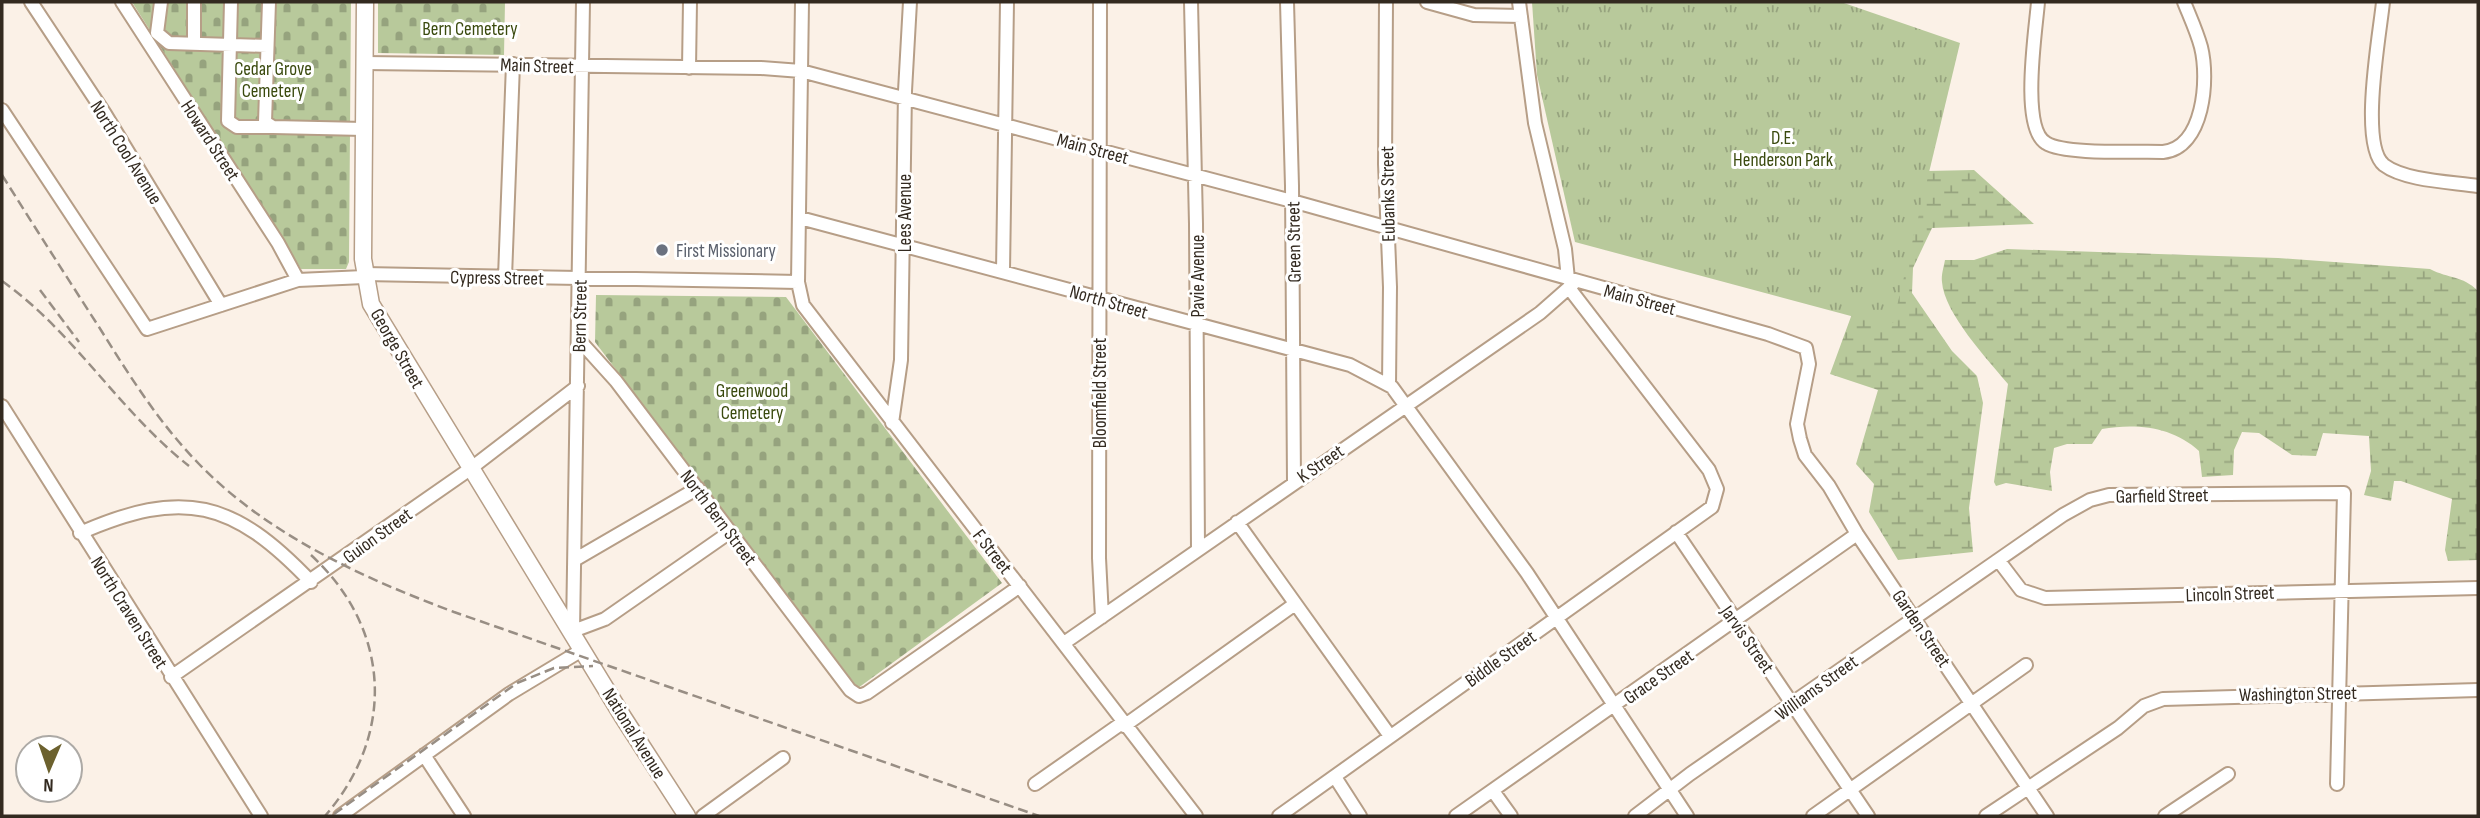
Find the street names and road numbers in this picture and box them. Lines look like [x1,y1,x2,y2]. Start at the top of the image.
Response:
street label: Main Street [500,54,574,79]
street label: Howard Street [175,96,244,186]
street label: North Cool Avenue [85,97,167,209]
street label: Main Street [1054,129,1131,170]
street label: Eubanks Street [1376,146,1401,242]
street label: Lees Avenue [894,174,917,252]
street label: Green Street [1282,201,1307,283]
street label: Pavie Avenue [1187,235,1210,317]
street label: Cypress Street [450,266,544,291]
street label: Bern Street [568,279,593,353]
street label: North Street [1067,280,1151,325]
street label: Main Street [1601,280,1678,321]
street label: George Street [365,305,429,393]
street label: Bloomfield Street [1089,338,1112,448]
street label: K Street [1293,440,1349,488]
street label: North Bern Street [675,466,761,570]
street label: Garfield Street [2115,484,2209,509]
street label: Guion Street [339,503,417,569]
street label: F Street [967,525,1017,579]
street label: North Craven Street [85,553,172,673]
street label: Lincoln Street [2185,581,2275,608]
street label: Garden Street [1886,586,1955,672]
street label: Jarvis Street [1715,601,1779,678]
street label: Biddle Street [1461,626,1541,693]
street label: Grace Street [1619,645,1698,710]
street label: Williams Street [1771,650,1863,726]
street label: Washington Street [2239,682,2357,707]
street label: National Avenue [597,684,671,783]

